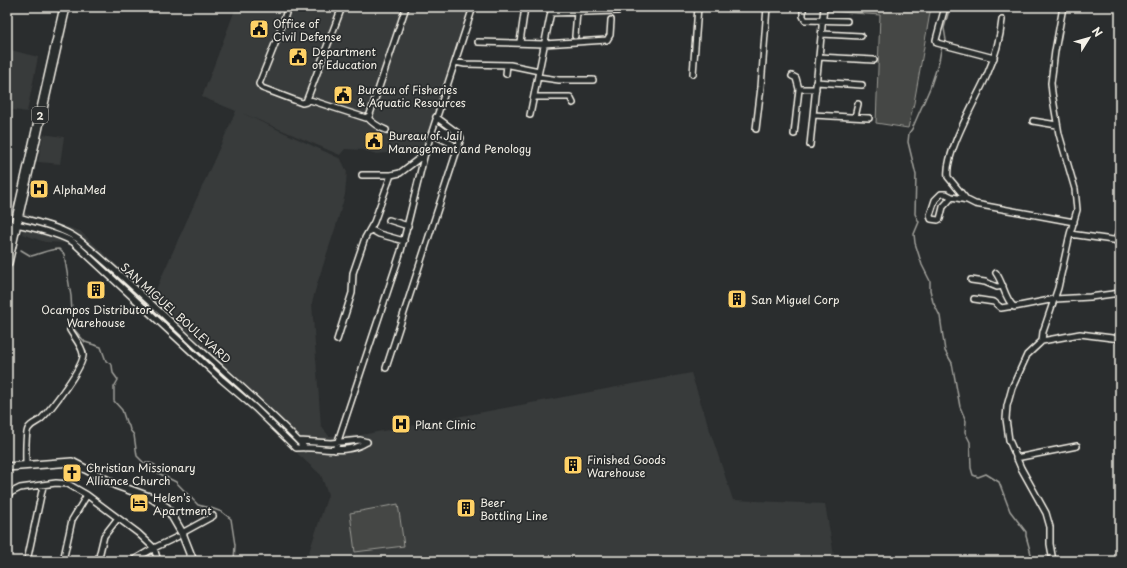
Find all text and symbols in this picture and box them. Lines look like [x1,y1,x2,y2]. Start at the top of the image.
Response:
place label: Office of Civil Defense [273,15,342,45]
public building icon: Office of Civil Defense [248,18,270,40]
north arrow [1069,18,1109,58]
text: N [1088,23,1107,41]
place label: Department of Education [312,43,377,73]
public building icon: Department of Education [287,46,309,68]
place label: Bureau of Fisheries & Aquatic Resources [357,81,466,111]
public building icon: Bureau of Fisheries & Aquatic Resources [332,84,354,106]
road number: 2 [32,107,48,123]
place label: Bureau of Jail Management and Penology [388,127,531,157]
public building icon: Bureau of Jail Management and Penology [363,130,385,152]
hospital icon: AlphaMed [28,178,50,200]
place label: AlphaMed [53,181,106,198]
street label: SAN MIGUEL BOULEVARD [117,259,235,367]
building icon: Ocampos Distributor Warehouse [85,279,107,301]
building icon: San Miguel Corp [726,288,748,310]
place label: San Miguel Corp [751,291,839,308]
place label: Ocampos Distributor Warehouse [41,301,152,331]
hospital icon: Plant Clinic [390,413,412,435]
place label: Plant Clinic [415,416,476,433]
place label: Finished Goods Warehouse [587,451,666,481]
building icon: Finished Goods Warehouse [562,454,584,476]
place label: Christian Missionary Alliance Church [86,459,196,489]
church icon: Christian Missionary Alliance Church [61,462,83,484]
place label: Helen's Apartment [153,489,212,519]
hotel icon: Helen's Apartment [128,492,150,514]
place label: Beer Bottling Line [480,494,548,524]
building icon: Beer Bottling Line [455,497,477,519]

